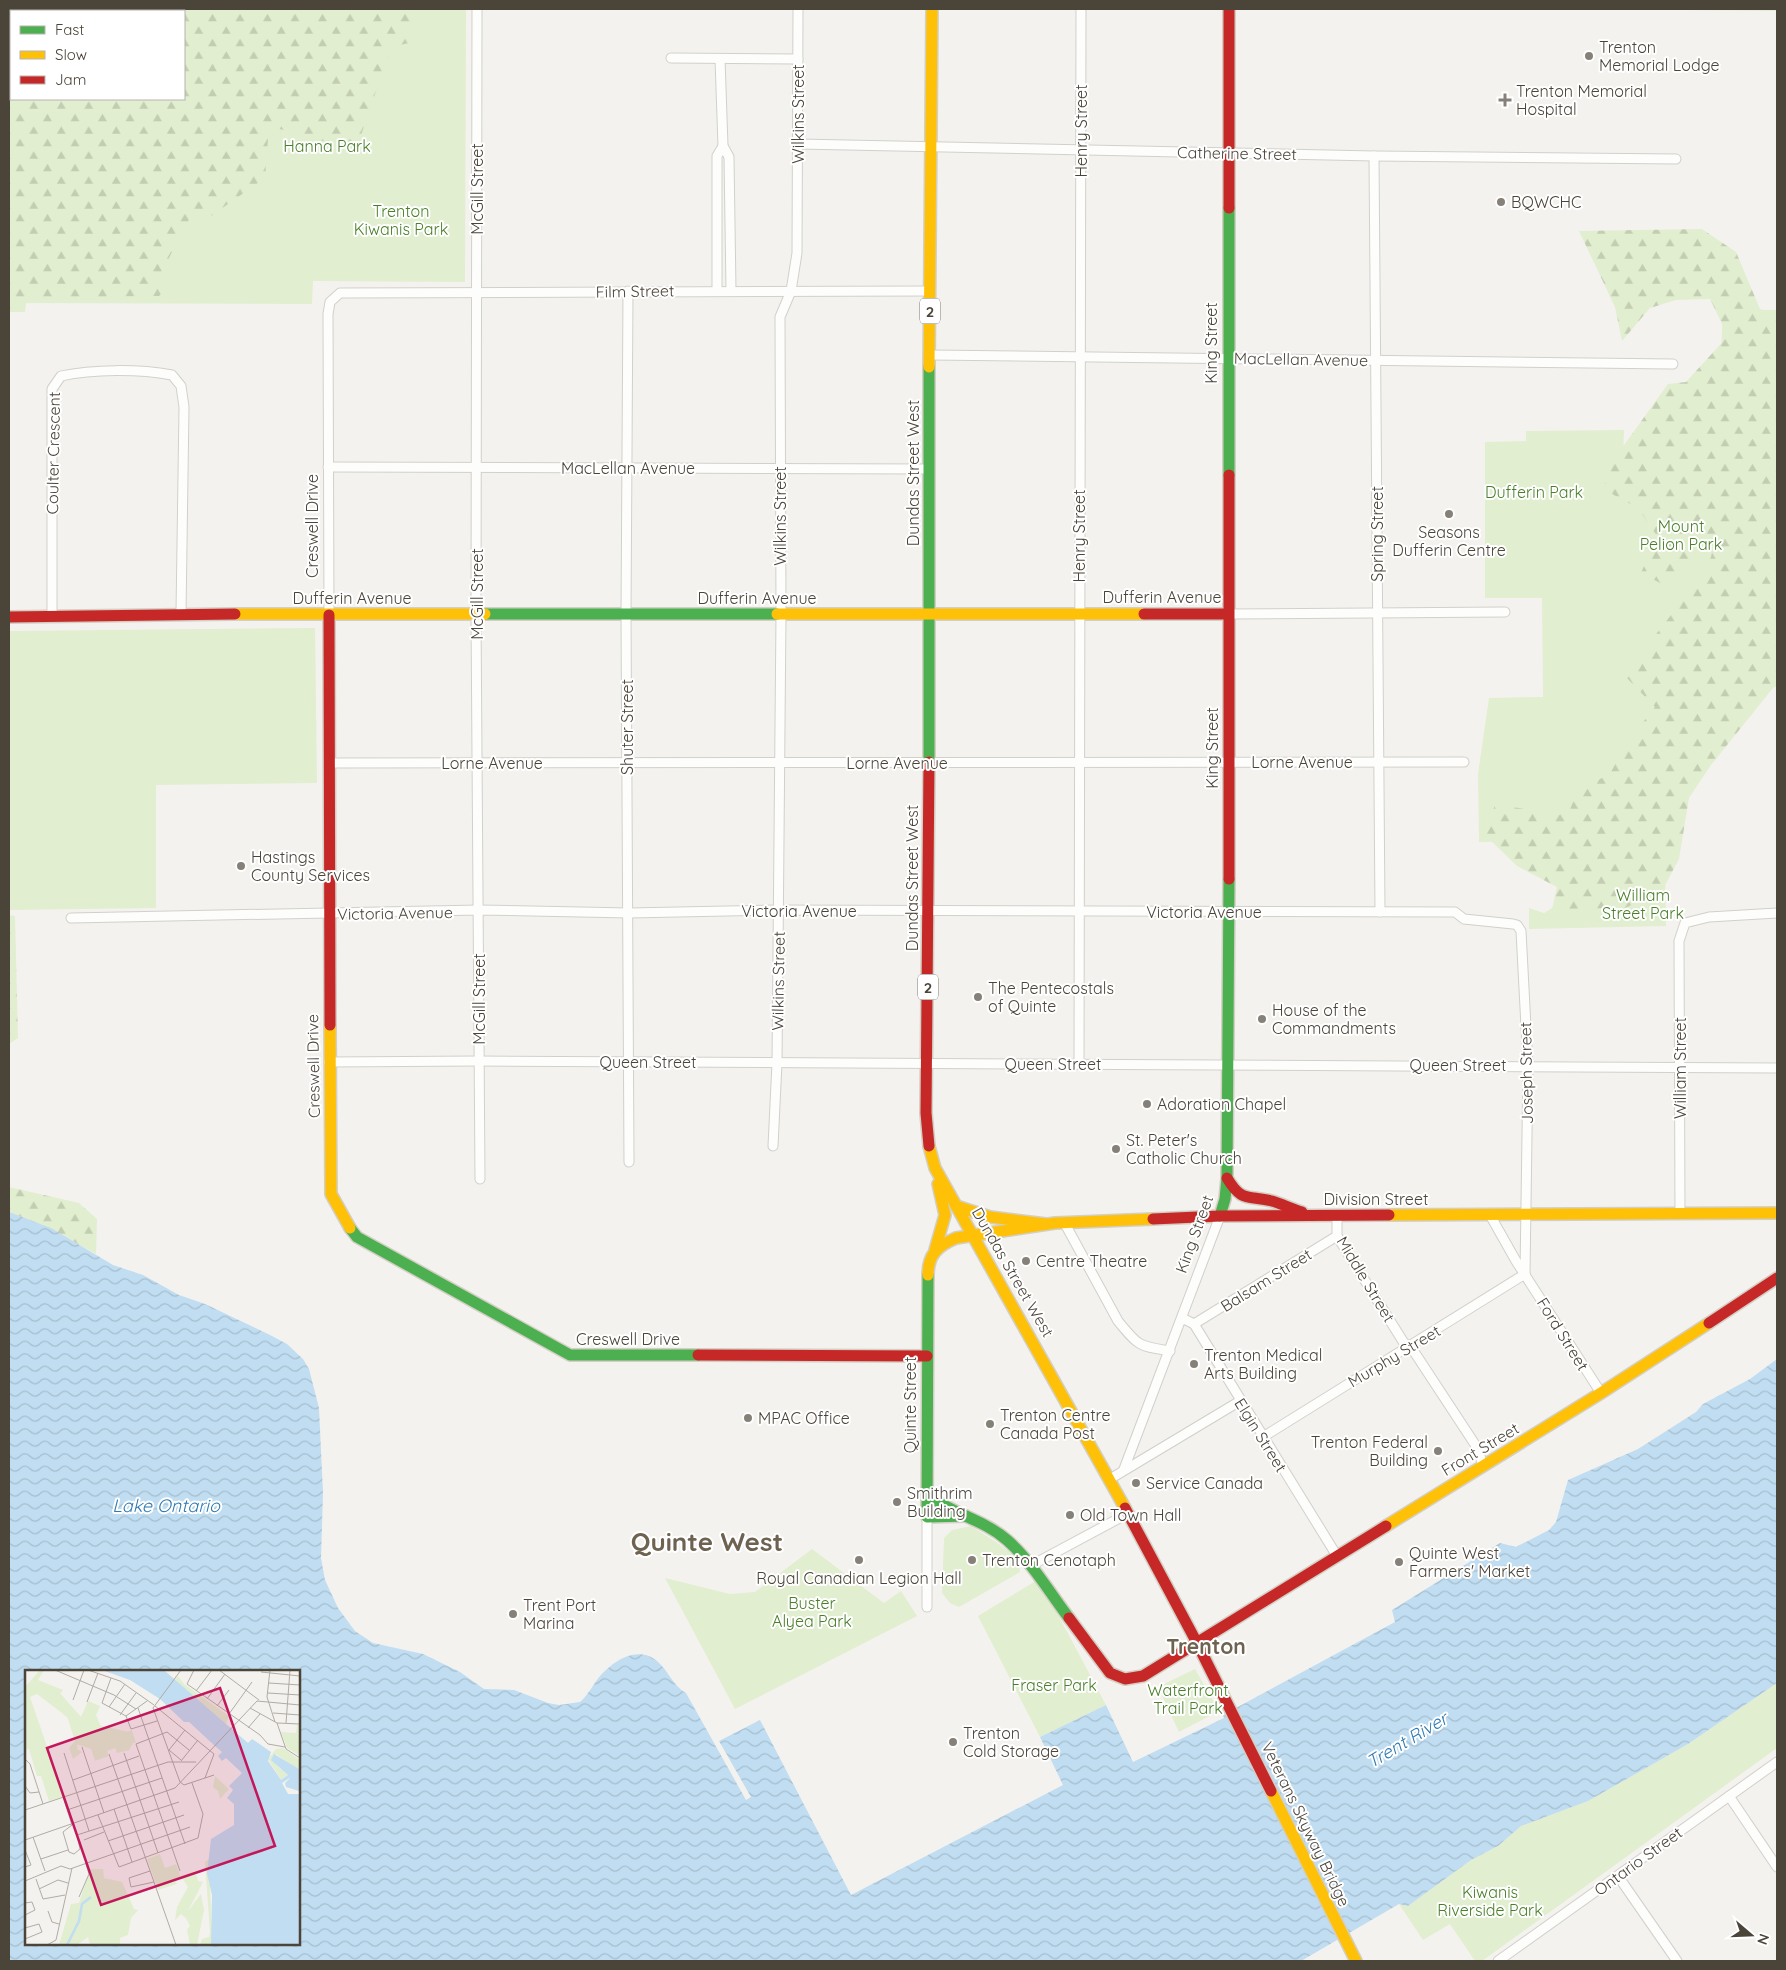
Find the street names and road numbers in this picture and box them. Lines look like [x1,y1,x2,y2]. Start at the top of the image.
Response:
street label: Wilkins Street [788,64,808,164]
street label: Henry Street [1071,84,1091,178]
street label: Catherine Street [1177,142,1297,164]
street label: McGill Street [467,143,487,235]
street label: Film Street [595,280,675,302]
road number: 2 [920,298,940,324]
street label: King Street [1201,302,1221,384]
street label: MacLellan Avenue [1234,348,1368,370]
street label: Coulter Crescent [42,392,64,514]
street label: Dundas Street West [903,400,923,546]
street label: MacLellan Avenue [561,458,695,478]
street label: Wilkins Street [770,466,790,566]
street label: Creswell Drive [302,474,322,578]
street label: Spring Street [1367,486,1387,582]
street label: Henry Street [1069,489,1089,583]
street label: McGill Street [467,548,487,640]
street label: Dufferin Avenue [1102,587,1222,607]
street label: Dufferin Avenue [292,588,412,608]
street label: Dufferin Avenue [697,588,817,608]
street label: Shuter Street [617,679,637,775]
street label: King Street [1202,707,1222,789]
street label: Lorne Avenue [1251,752,1353,772]
street label: Lorne Avenue [441,753,543,773]
street label: Lorne Avenue [846,753,948,773]
street label: Dundas Street West [902,805,922,951]
street label: Victoria Avenue [741,901,857,921]
street label: Victoria Avenue [337,902,453,924]
street label: Victoria Avenue [1146,902,1262,922]
street label: Wilkins Street [767,931,789,1031]
street label: McGill Street [469,953,489,1045]
road number: 2 [918,974,938,1000]
street label: Creswell Drive [302,1014,324,1118]
street label: William Street [1670,1017,1690,1119]
street label: Joseph Street [1515,1022,1537,1124]
street label: Queen Street [600,1052,696,1072]
street label: Queen Street [1005,1054,1101,1074]
street label: Queen Street [1410,1055,1506,1075]
street label: Division Street [1324,1189,1428,1209]
street label: King Street [1171,1192,1217,1276]
street label: Dundas Street West [968,1204,1058,1340]
street label: Middle Street [1333,1232,1399,1326]
street label: Balsam Street [1217,1244,1315,1316]
street label: Ford Street [1533,1294,1593,1374]
street label: Murphy Street [1344,1321,1444,1391]
street label: Creswell Drive [576,1329,680,1349]
street label: Quinte Street [900,1357,920,1453]
street label: Elgin Street [1230,1394,1292,1476]
street label: Front Street [1437,1418,1523,1480]
street label: Veterans Skyway Bridge [1257,1738,1355,1910]
street label: Ontario Street [1590,1822,1686,1900]

